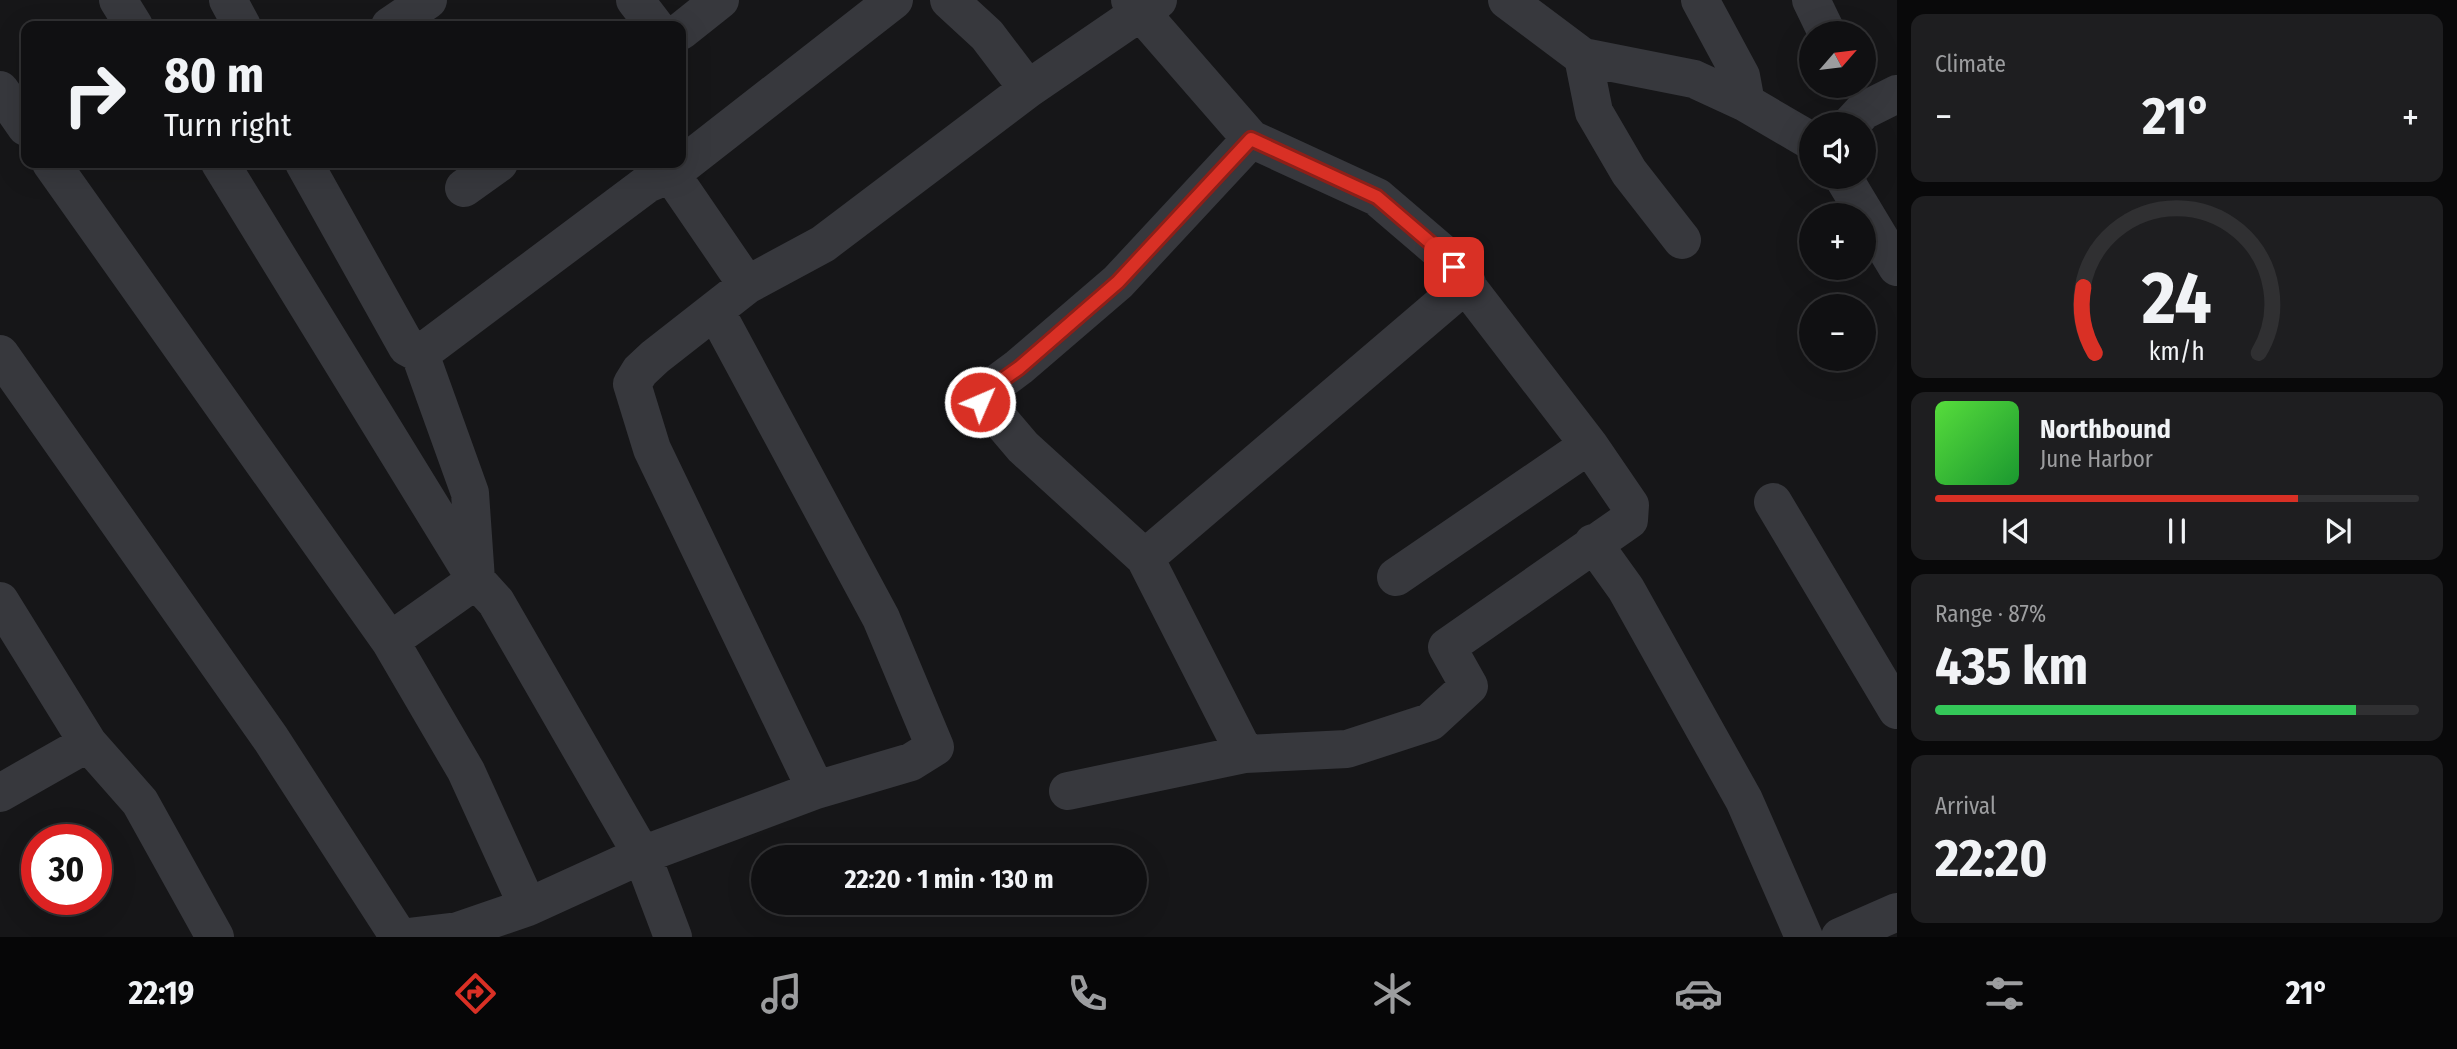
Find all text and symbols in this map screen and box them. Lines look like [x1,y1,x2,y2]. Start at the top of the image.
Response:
north arrow [1799,21,1876,98]
map controls [1799,21,1876,371]
text: 80 m [164,46,264,105]
icon: right [49,49,140,140]
text: Climate [1935,50,2006,78]
text: 21° [2142,85,2212,148]
text: − [1935,94,1952,140]
text: + [2402,94,2419,140]
text: Turn right [164,106,291,144]
button: sound [1799,112,1876,189]
button: + [1799,203,1876,280]
pin [1424,237,1484,297]
icon: arrive [1435,248,1473,286]
text: 24 [2141,255,2212,342]
button: − [1799,294,1876,371]
text: km/h [2149,337,2205,367]
position arrow [943,365,1017,439]
text: Northbound [2040,414,2171,445]
text: June Harbor [2040,445,2153,473]
icon: previous [1997,512,2035,550]
icon: pause [2158,512,2196,550]
icon: next [2319,512,2357,550]
text: Range · 87% [1935,600,2046,628]
text: 435 km [1935,635,2088,698]
text: Arrival [1935,792,1996,820]
speed limit sign: 30 [21,824,112,915]
text: 22:20 [1935,827,2048,890]
text: 22:20 · 1 min · 130 m [844,864,1054,895]
icon: directions [451,969,500,1018]
icon: music [757,969,806,1018]
icon: phone [1063,969,1112,1018]
icon: climate [1368,969,1417,1018]
icon: car [1674,969,1723,1018]
icon: filters [1980,969,2029,1018]
text: 22:19 [128,974,194,1012]
text: 21° [2286,974,2329,1012]

